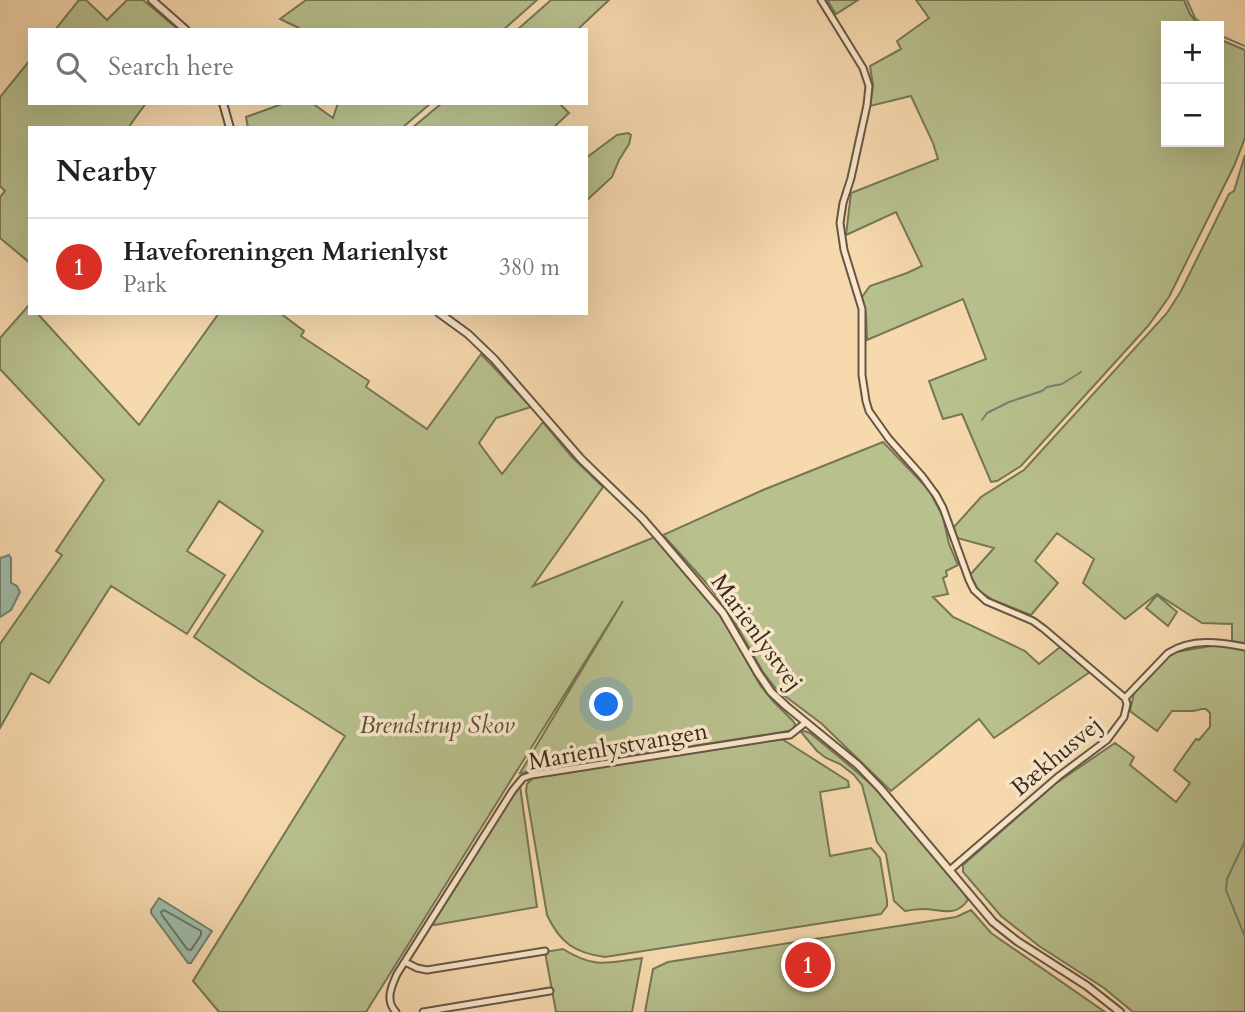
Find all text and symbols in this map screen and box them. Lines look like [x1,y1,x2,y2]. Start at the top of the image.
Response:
map controls [1161,21,1224,147]
button: + [1161,21,1224,84]
search box [28,28,588,105]
icon: search [52,48,90,86]
text: Search here [108,49,234,84]
button: − [1161,84,1224,147]
text: Nearby [56,151,157,192]
text: Haveforeningen Marienlyst [123,234,448,269]
text: 1 [73,252,85,283]
text: 380 m [499,252,560,283]
text: Park [123,269,167,300]
street label: Marienlystvej [703,567,810,697]
your location [589,687,623,721]
park label: Brendstrup Skov [359,709,515,742]
street label: Bækhusvej [1004,709,1109,804]
street label: Marienlystvangen [526,714,711,779]
pin: 1 [785,939,831,991]

